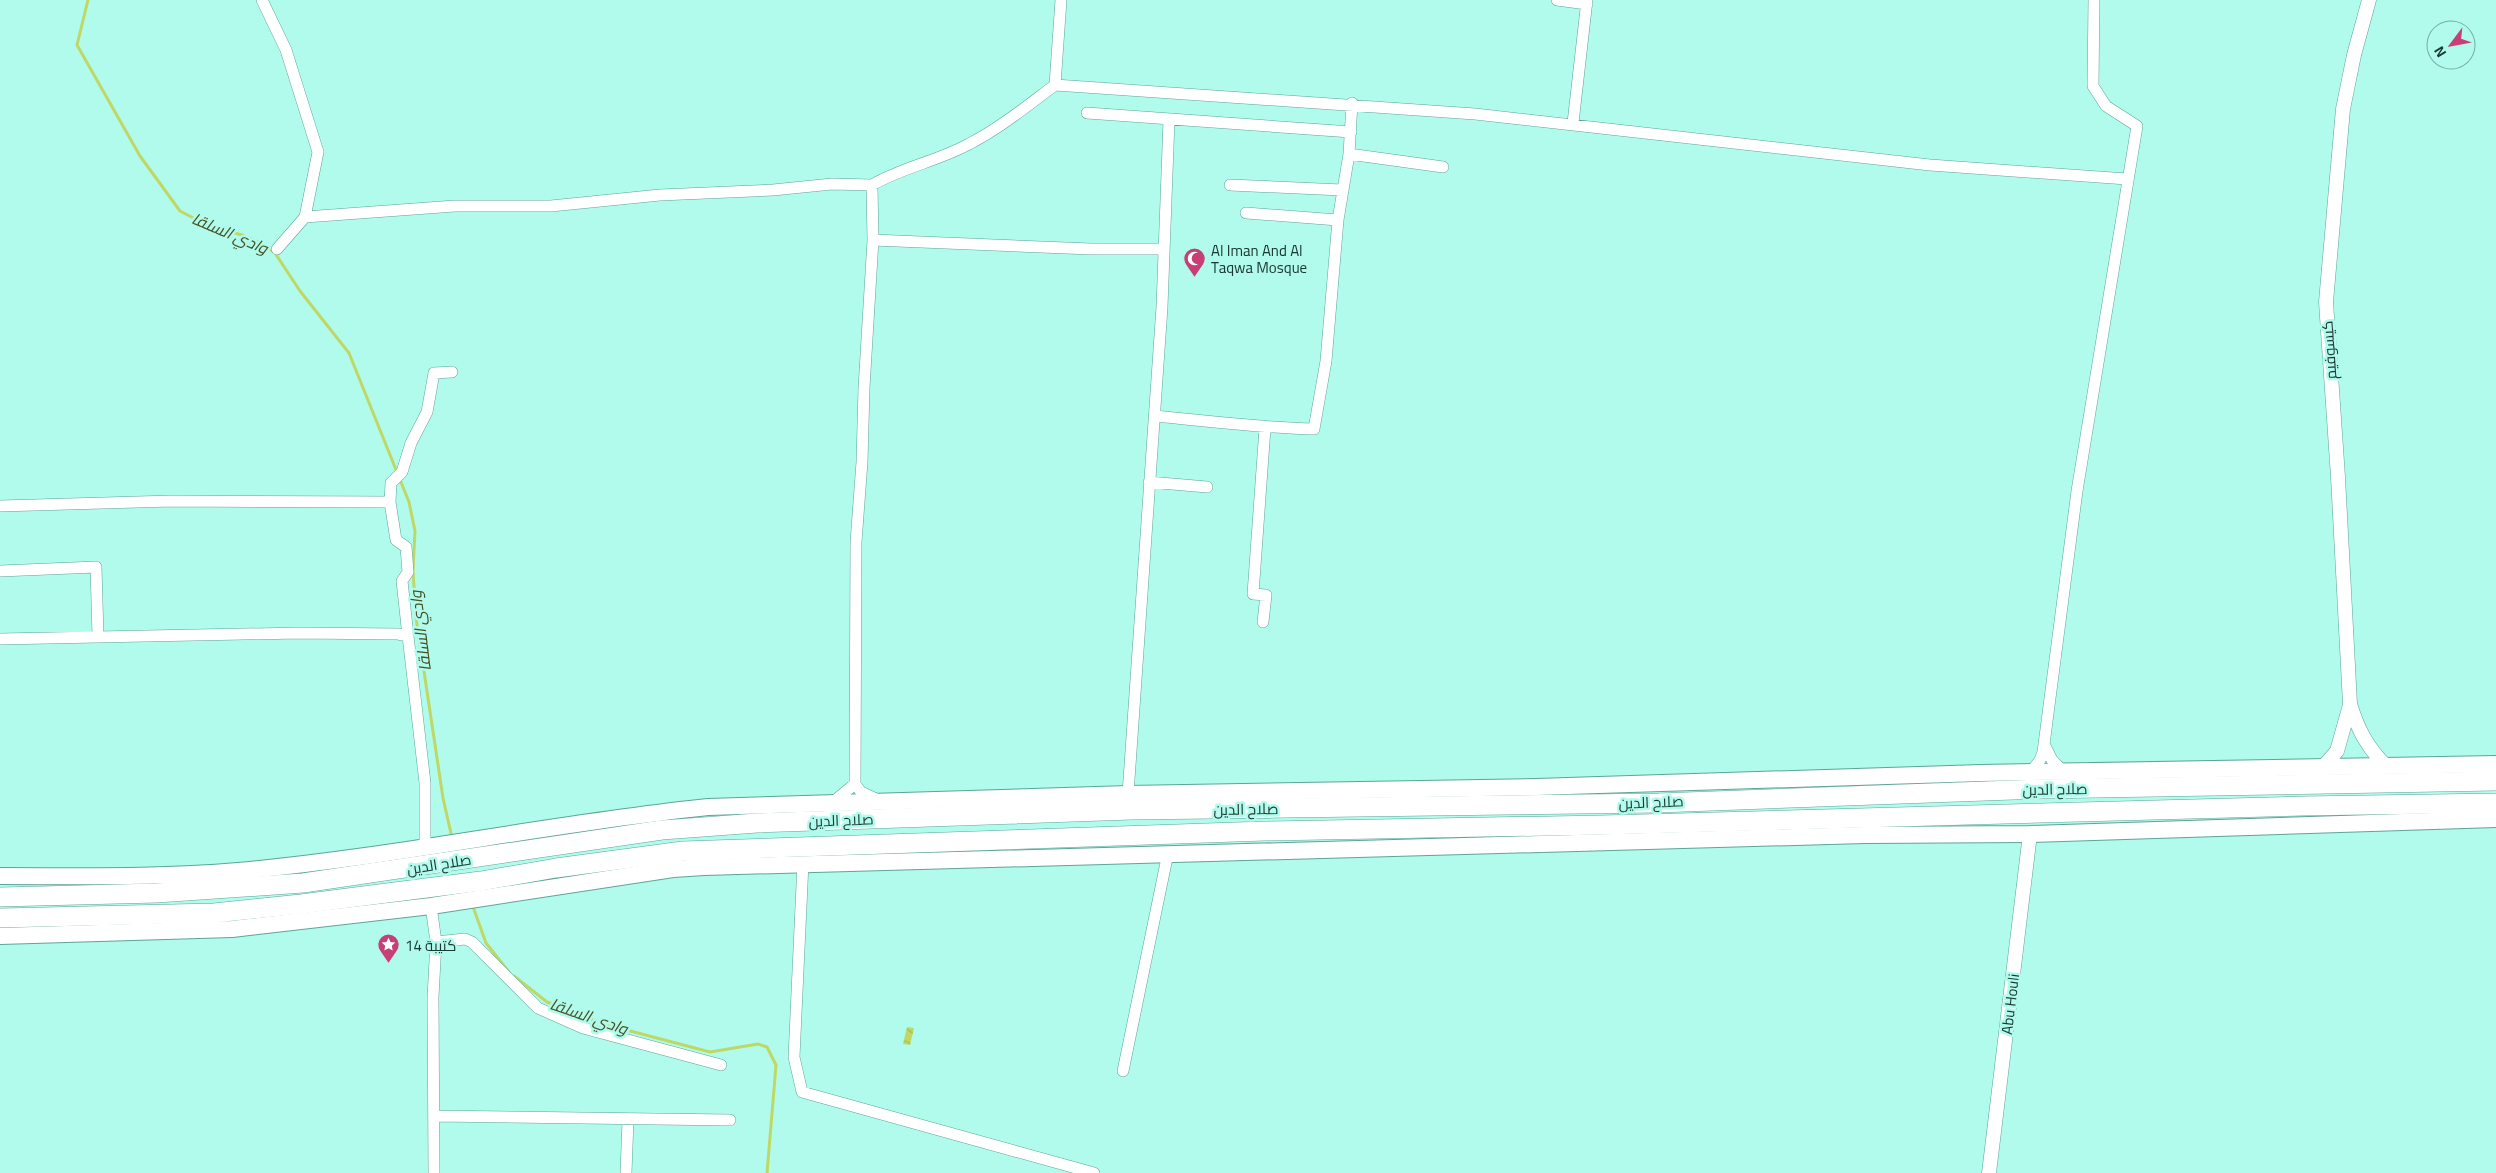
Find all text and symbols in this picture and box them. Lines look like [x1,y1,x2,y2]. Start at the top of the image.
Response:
north arrow [2426,20,2476,70]
text: N [2426,41,2454,63]
water label: وادي السلقا [187,203,274,263]
place label: Al Iman And Al Taqwa Mosque [1211,236,1307,282]
mosque icon: Al Iman And Al Taqwa Mosque [1183,247,1207,278]
street label: كيسوفيم [2312,320,2346,380]
water label: وادي السلقا [400,588,440,673]
street label: صلاح الدين [2022,774,2088,804]
street label: صلاح الدين [1618,786,1684,818]
street label: صلاح الدين [1213,794,1279,824]
street label: صلاح الدين [808,804,874,836]
street label: صلاح الدين [405,845,473,883]
place label: كتيبة 14 [405,931,456,960]
place icon: كتيبة 14 [377,933,401,964]
street label: Abu Houli [1992,972,2028,1036]
water label: وادي السلقا [546,989,633,1044]

